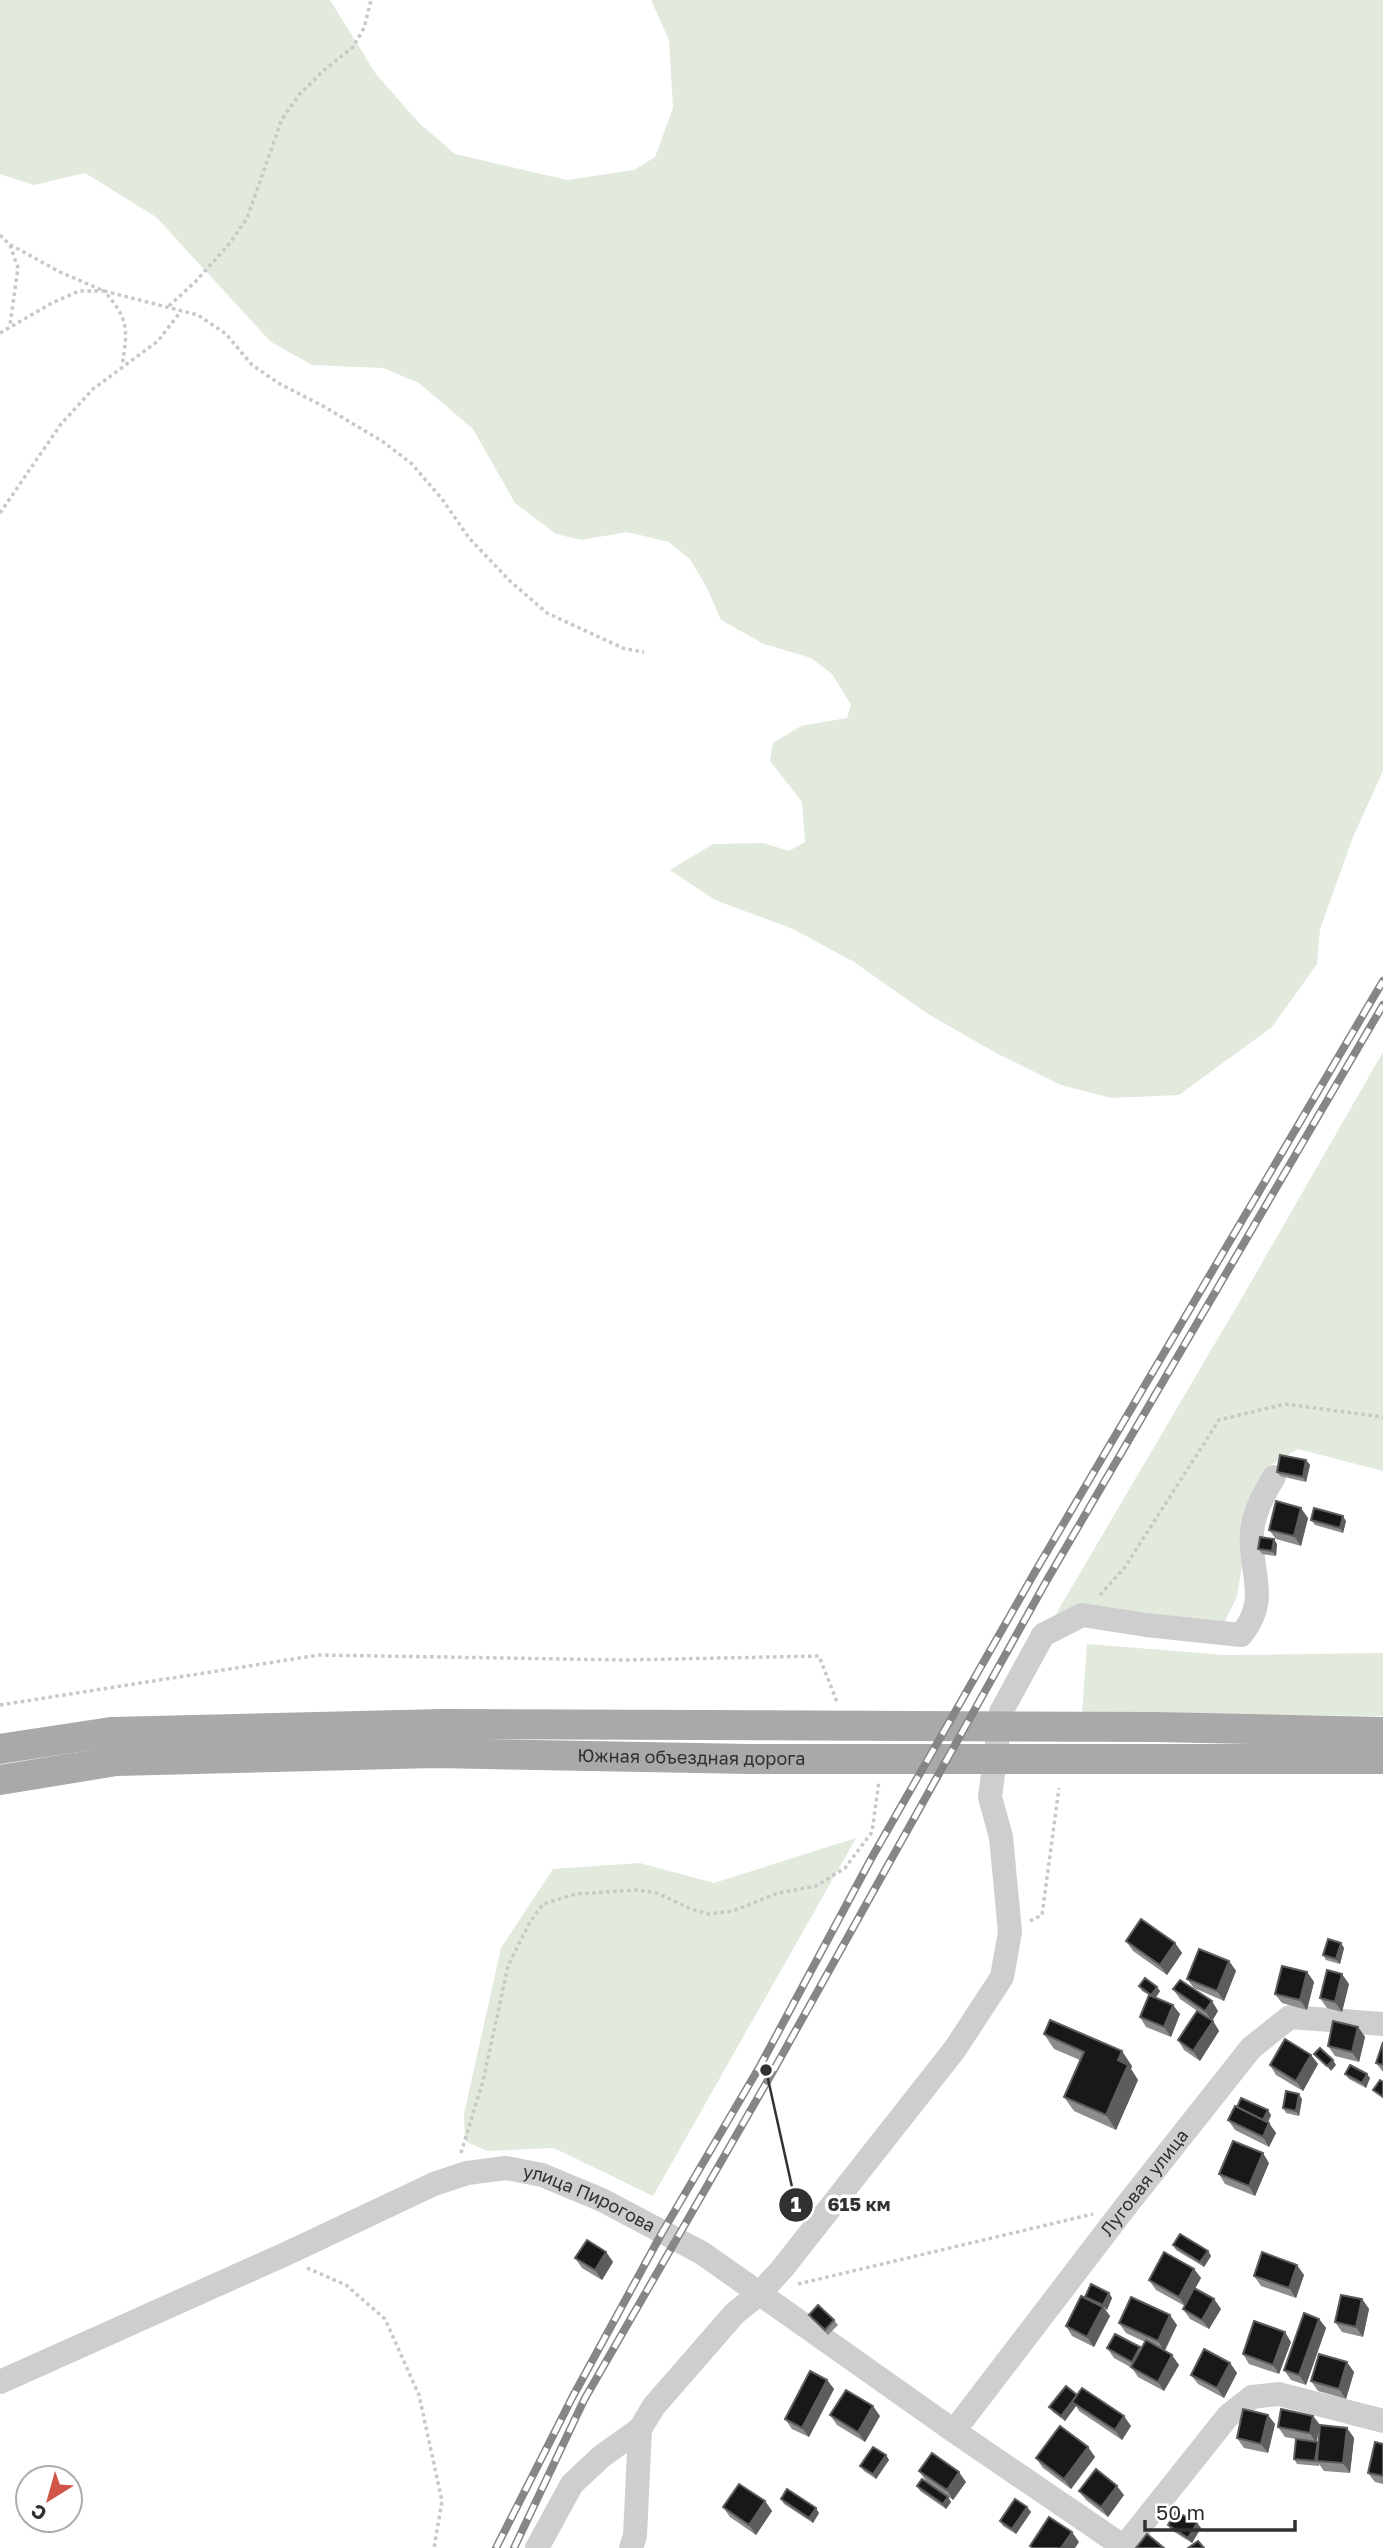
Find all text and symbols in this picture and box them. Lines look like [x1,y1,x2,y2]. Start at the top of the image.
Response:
street label: Южная объездная дорога [577,1744,805,1769]
street label: Луговая улица [1095,2124,1193,2240]
street label: улица Пирогова [521,2160,659,2236]
callout: 615 км [779,2185,904,2225]
text: 1 [791,2191,802,2217]
text: 615 км [828,2192,890,2215]
north arrow [14,2464,84,2534]
scale bar [1145,2488,1296,2532]
text: 50 m [1156,2499,1205,2525]
text: С [26,2500,51,2526]

